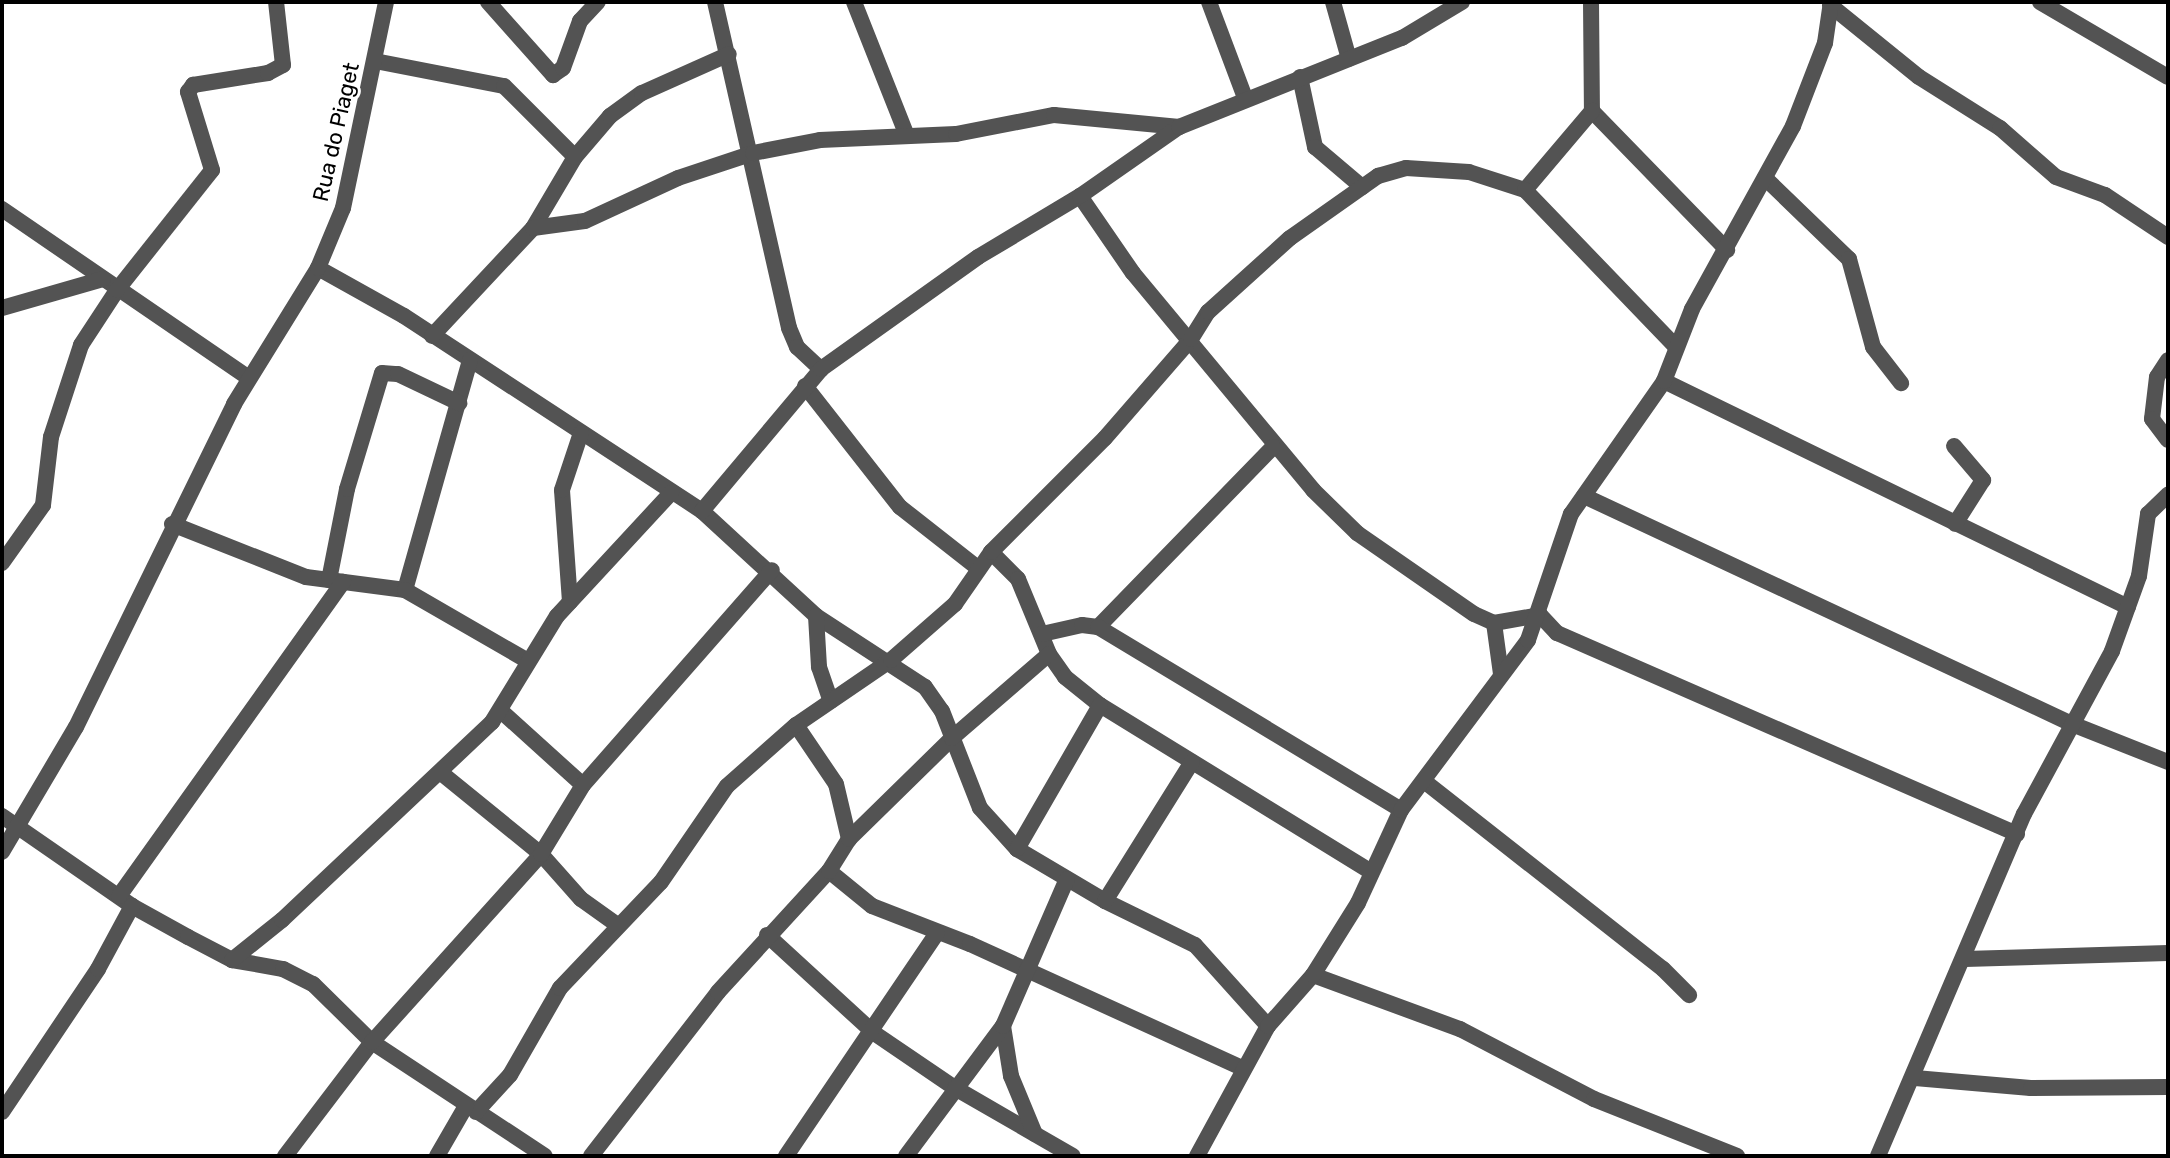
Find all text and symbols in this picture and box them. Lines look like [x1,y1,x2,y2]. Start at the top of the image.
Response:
street label: Rua do Piaget [307,60,365,204]

